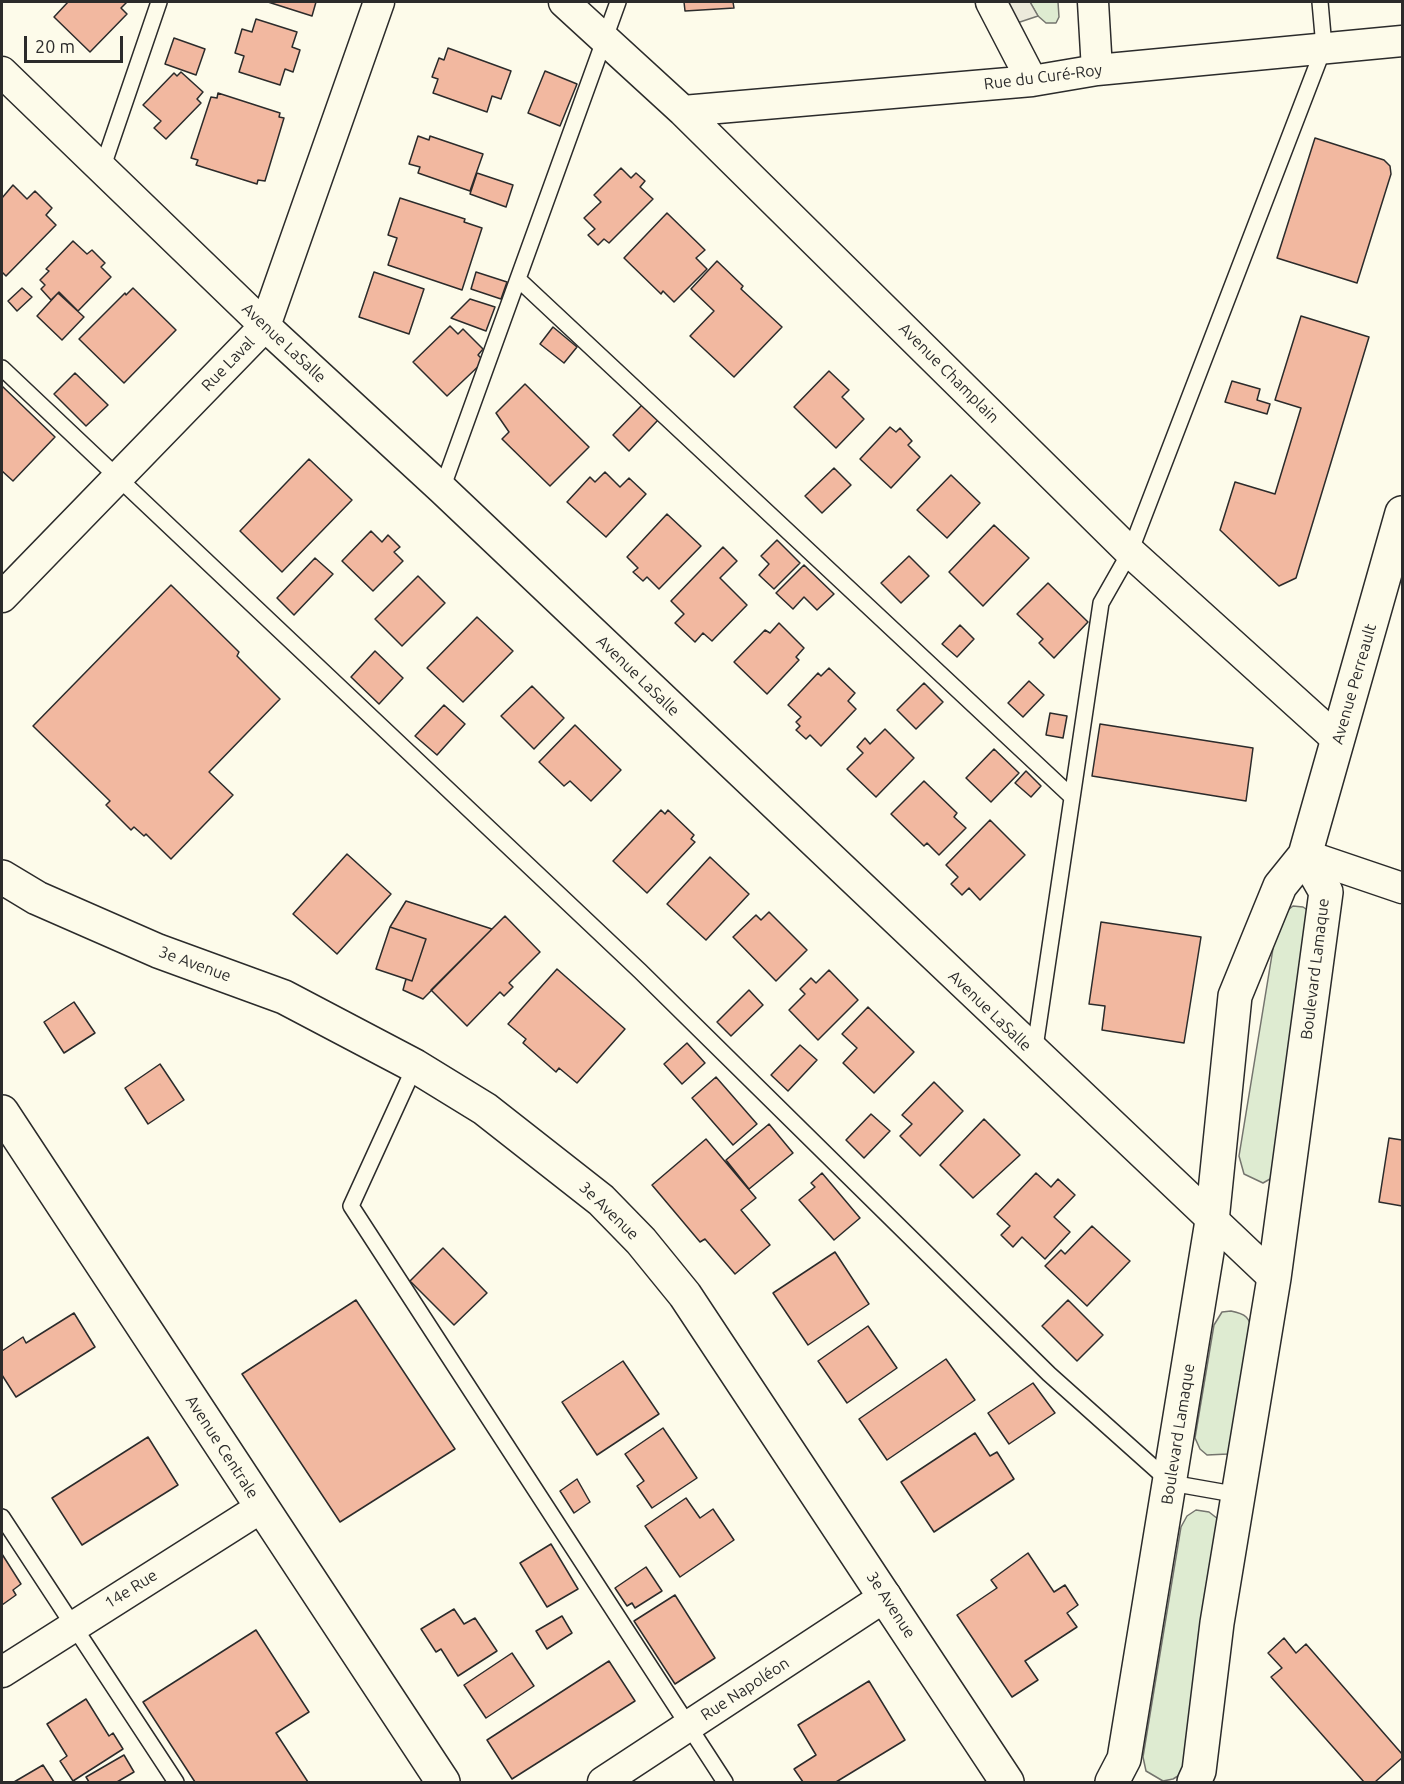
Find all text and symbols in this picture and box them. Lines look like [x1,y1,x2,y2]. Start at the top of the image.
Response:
scale bar [27,24,126,62]
text: 20 m [35,36,75,56]
street label: Rue du Curé-Roy [983,60,1103,94]
street label: Avenue LaSalle [238,299,330,387]
street label: Avenue Champlain [895,319,1003,427]
street label: Rue Laval [197,333,259,395]
street label: Avenue Perreault [1328,622,1380,746]
street label: Avenue LaSalle [593,632,683,720]
street label: Boulevard Lamaque [1297,897,1333,1041]
street label: 3e Avenue [156,942,234,986]
street label: Avenue LaSalle [945,967,1035,1055]
street label: 3e Avenue [575,1178,643,1244]
street label: Boulevard Lamaque [1157,1362,1199,1506]
street label: Avenue Centrale [182,1392,262,1502]
street label: 14e Rue [101,1565,161,1613]
street label: 3e Avenue [862,1568,920,1642]
street label: Rue Napoléon [697,1653,793,1725]

